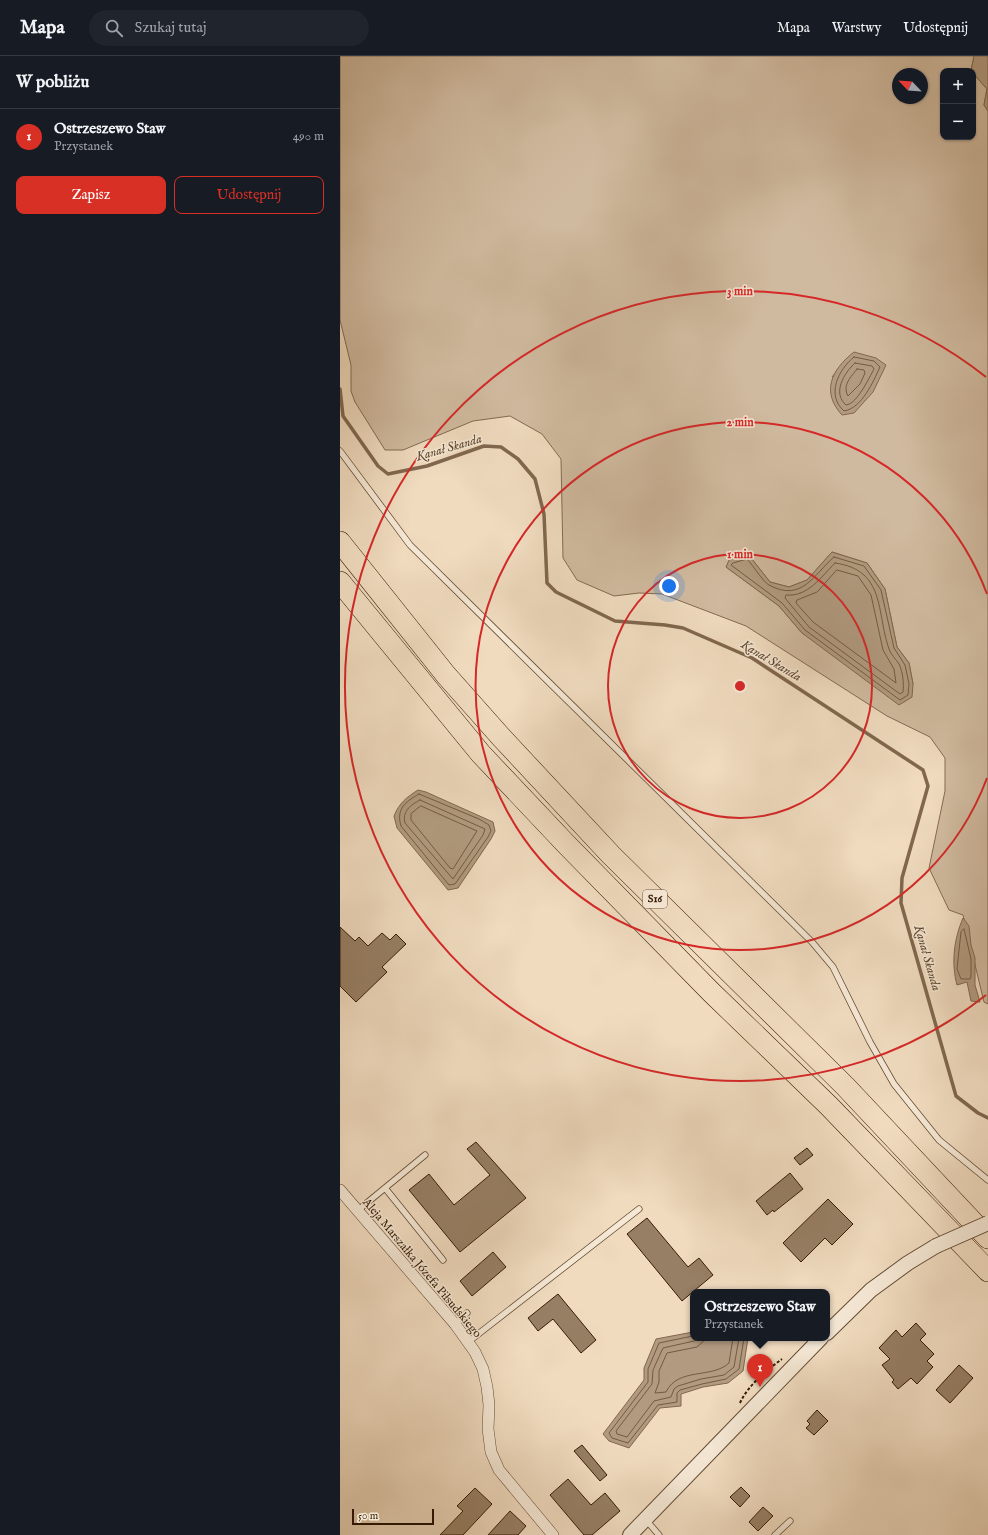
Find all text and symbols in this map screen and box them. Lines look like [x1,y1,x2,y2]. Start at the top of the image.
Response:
search box [89,10,369,46]
text: Mapa [20,16,65,40]
icon: search [103,17,125,39]
text: Szukaj tutaj [135,18,206,37]
text: Mapa [777,19,810,37]
text: Warstwy [832,19,881,37]
text: Udostępnij [903,19,968,37]
north arrow [892,68,928,104]
map controls [940,68,976,140]
button: + [940,68,976,104]
text: W pobliżu [16,72,89,93]
button: − [940,104,976,140]
text: Ostrzeszewo Staw [54,119,165,138]
text: 1 [27,128,31,145]
text: 490 m [293,128,324,145]
text: Przystanek [54,138,113,155]
button: Zapisz [16,176,166,214]
button: Udostępnij [174,176,324,214]
text: 3 min [727,284,754,299]
text: 2 min [726,415,754,430]
water label: Kanał Skanda [413,430,484,466]
text: 1 min [727,547,754,562]
your location [659,576,679,596]
water label: Kanał Skanda [737,636,805,686]
centre of rings [733,679,747,693]
road number: S16 [643,890,667,908]
water label: Kanał Skanda [909,922,945,993]
street label: Aleja Marszałka Józefa Piłsudskiego [358,1194,485,1342]
popup [690,1289,830,1341]
text: Ostrzeszewo Staw [704,1297,816,1316]
text: Przystanek [704,1316,764,1333]
pin: 1 [747,1354,773,1387]
scale bar [352,1507,434,1526]
text: 50 m [358,1509,378,1523]

